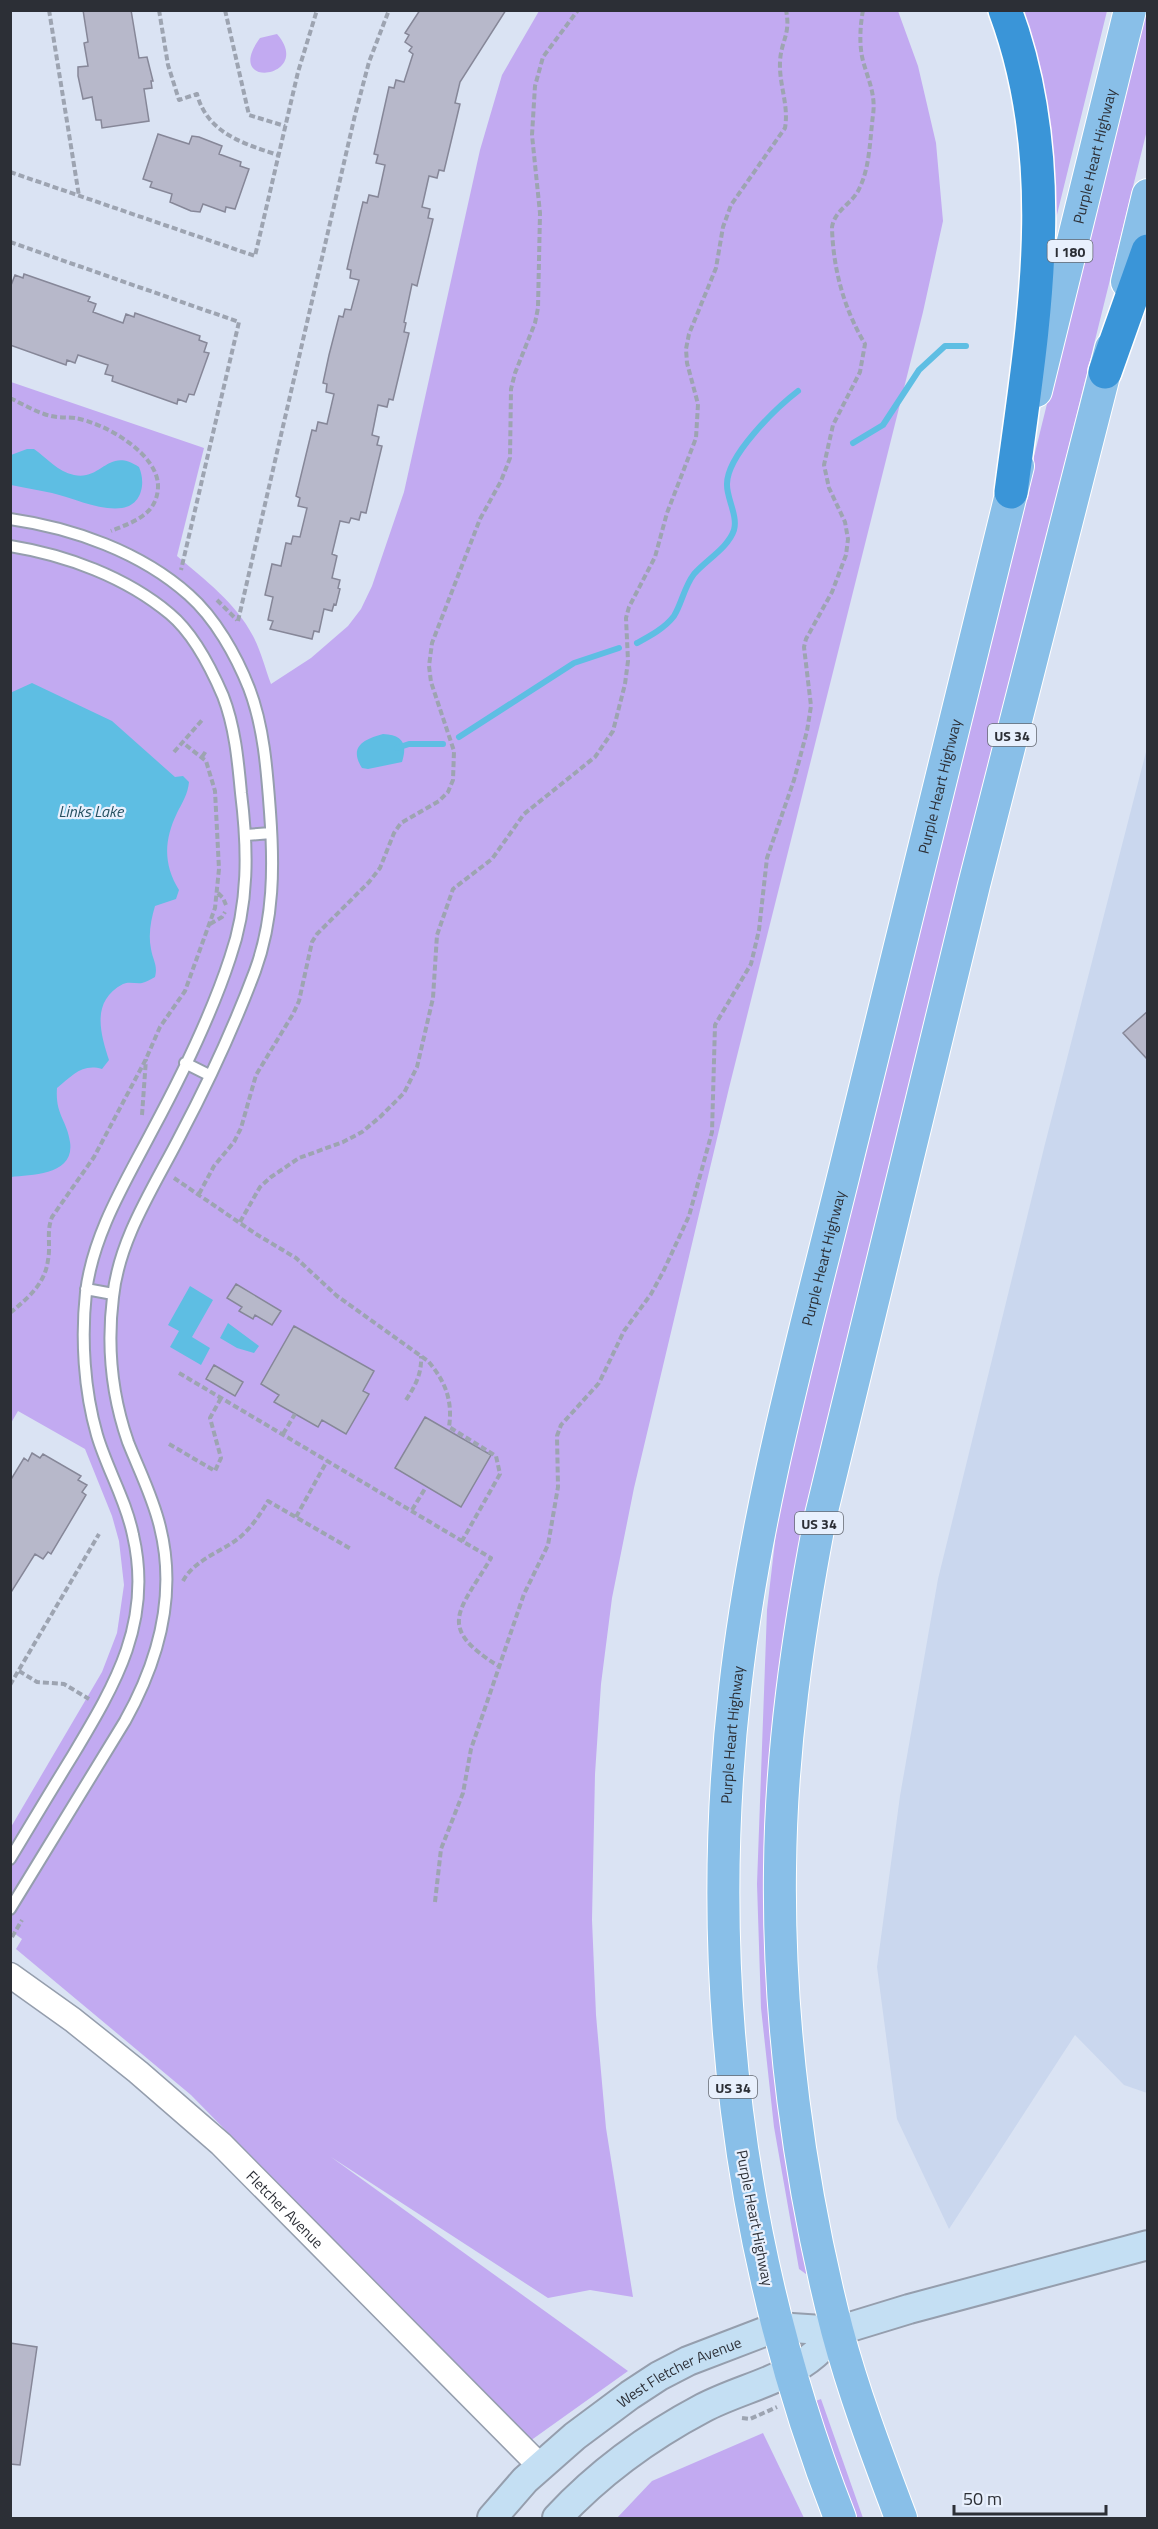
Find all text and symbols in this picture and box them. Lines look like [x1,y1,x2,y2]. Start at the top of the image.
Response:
street label: Purple Heart Highway [1066,86,1122,226]
road number: I 180 [1048,240,1092,262]
street label: Purple Heart Highway [911,716,967,856]
road number: US 34 [988,724,1036,746]
water label: Links Lake [59,799,125,823]
street label: Purple Heart Highway [795,1188,851,1328]
road number: US 34 [795,1512,843,1534]
street label: Purple Heart Highway [714,1664,749,1804]
road number: US 34 [709,2076,757,2098]
street label: Purple Heart Highway [731,2148,779,2288]
street label: Fletcher Avenue [241,2165,329,2253]
street label: West Fletcher Avenue [611,2330,745,2413]
scale bar [954,2478,1106,2516]
text: 50 m [963,2485,1002,2512]

